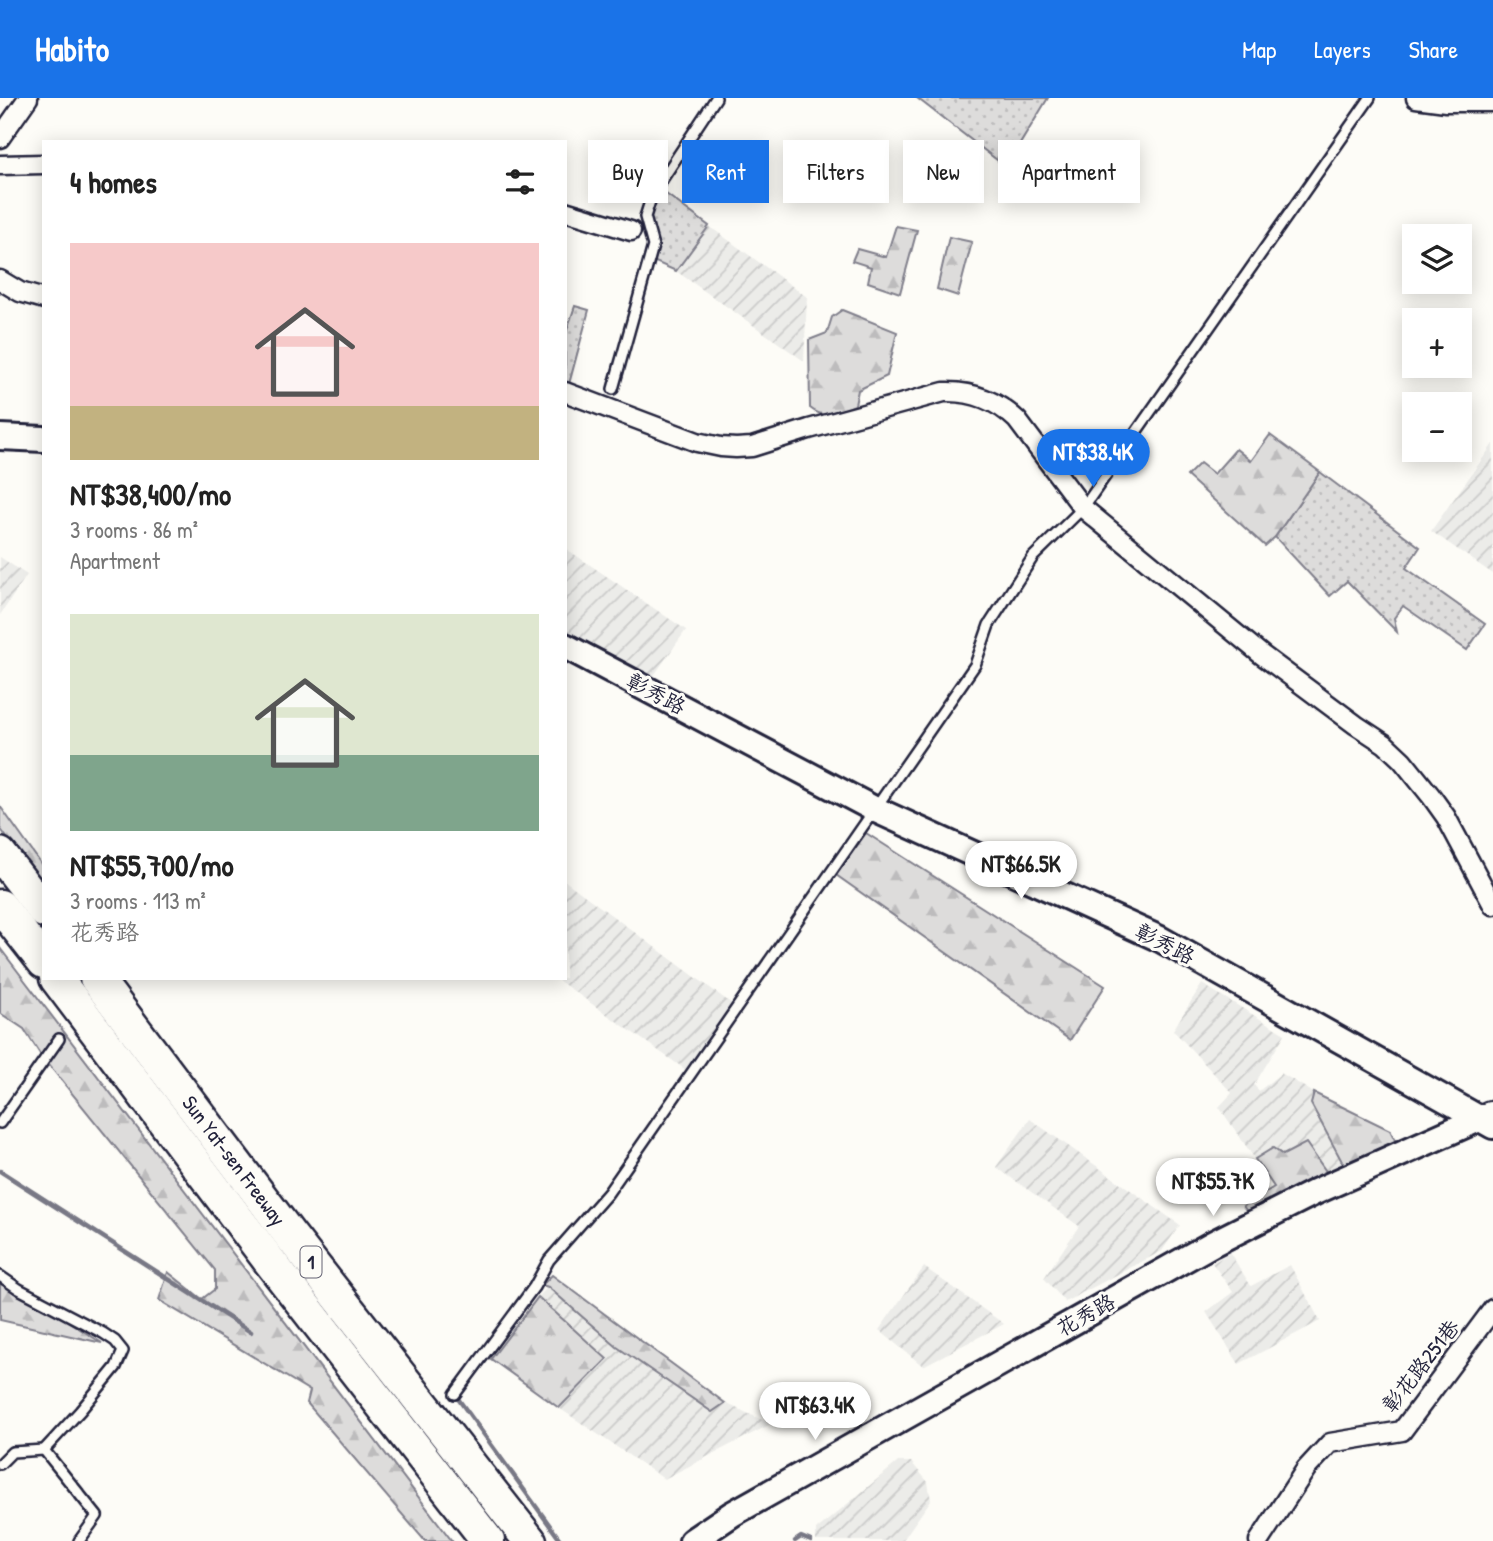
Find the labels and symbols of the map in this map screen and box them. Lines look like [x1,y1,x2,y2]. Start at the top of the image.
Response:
pin: NT$38.4K [1021,430,1165,489]
street label: 彰秀路 [622,666,691,721]
pin: NT$66.5K [949,842,1093,901]
street label: 彰秀路 [1131,916,1200,971]
street label: Sun Yat-sen Freeway [176,1090,293,1232]
pin: NT$55.7K [1141,1158,1285,1218]
road number: 1 [300,1246,322,1278]
street label: 花秀路 [1051,1287,1120,1343]
street label: 彰花路251巷 [1375,1313,1466,1418]
pin: NT$63.4K [743,1382,887,1442]

